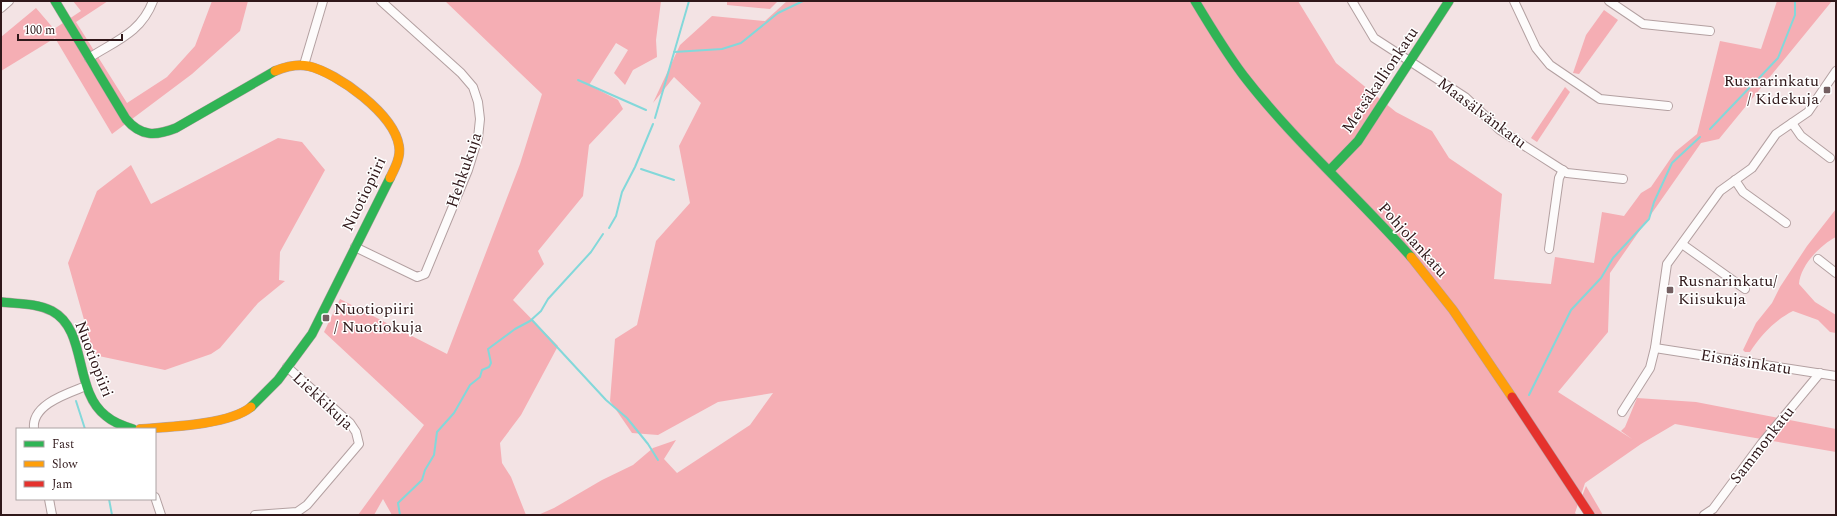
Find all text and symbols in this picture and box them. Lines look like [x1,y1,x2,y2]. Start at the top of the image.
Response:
scale bar [18,16,122,42]
text: 100 m [24,21,55,40]
street label: Metsäkallionkatu [1336,22,1424,138]
place label: Rusnarinkatu / Kidekuja [1724,69,1819,111]
street label: Maasälvänkatu [1432,71,1532,155]
marker: Rusnarinkatu / Kidekuja [1822,85,1832,95]
street label: Hehkukuja [440,129,488,211]
street label: Nuotiopiiri [336,153,392,235]
street label: Pohjolankatu [1372,197,1454,283]
place label: Rusnarinkatu/ Kiisukuja [1678,269,1777,311]
marker: Rusnarinkatu/ Kiisukuja [1665,285,1675,295]
place label: Nuotiopiiri / Nuotiokuja [334,297,422,339]
marker: Nuotiopiiri / Nuotiokuja [321,313,331,323]
street label: Nuotiopiiri [68,317,120,401]
street label: Eisnäsinkatu [1699,343,1793,381]
street label: Liekkikuja [287,366,359,436]
street label: Sammonkatu [1724,401,1800,489]
legend [16,428,156,500]
text: Fast [52,435,74,454]
text: Slow [52,455,78,474]
text: Jam [52,475,73,494]

